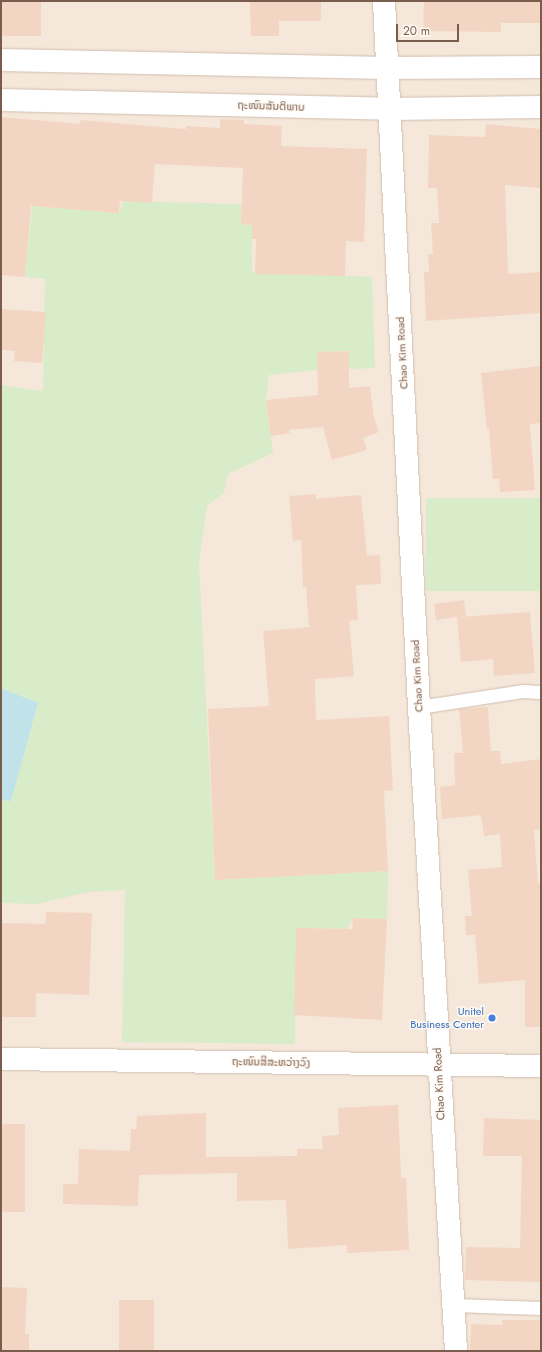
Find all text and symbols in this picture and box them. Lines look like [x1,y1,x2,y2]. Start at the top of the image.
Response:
scale bar [398,16,461,42]
text: 20 m [403,22,430,40]
street label: ຖະໜົນສັນຕິພາບ [237,98,305,114]
street label: Chao Kim Road [394,316,410,390]
street label: Chao Kim Road [409,639,425,713]
place label: Unitel Business Center [410,1005,484,1031]
marker: Unitel Business Center [487,1013,497,1023]
street label: Chao Kim Road [431,1047,447,1121]
street label: ຖະໜົນສີສະຫວ່າງວົງ [232,1055,310,1069]

